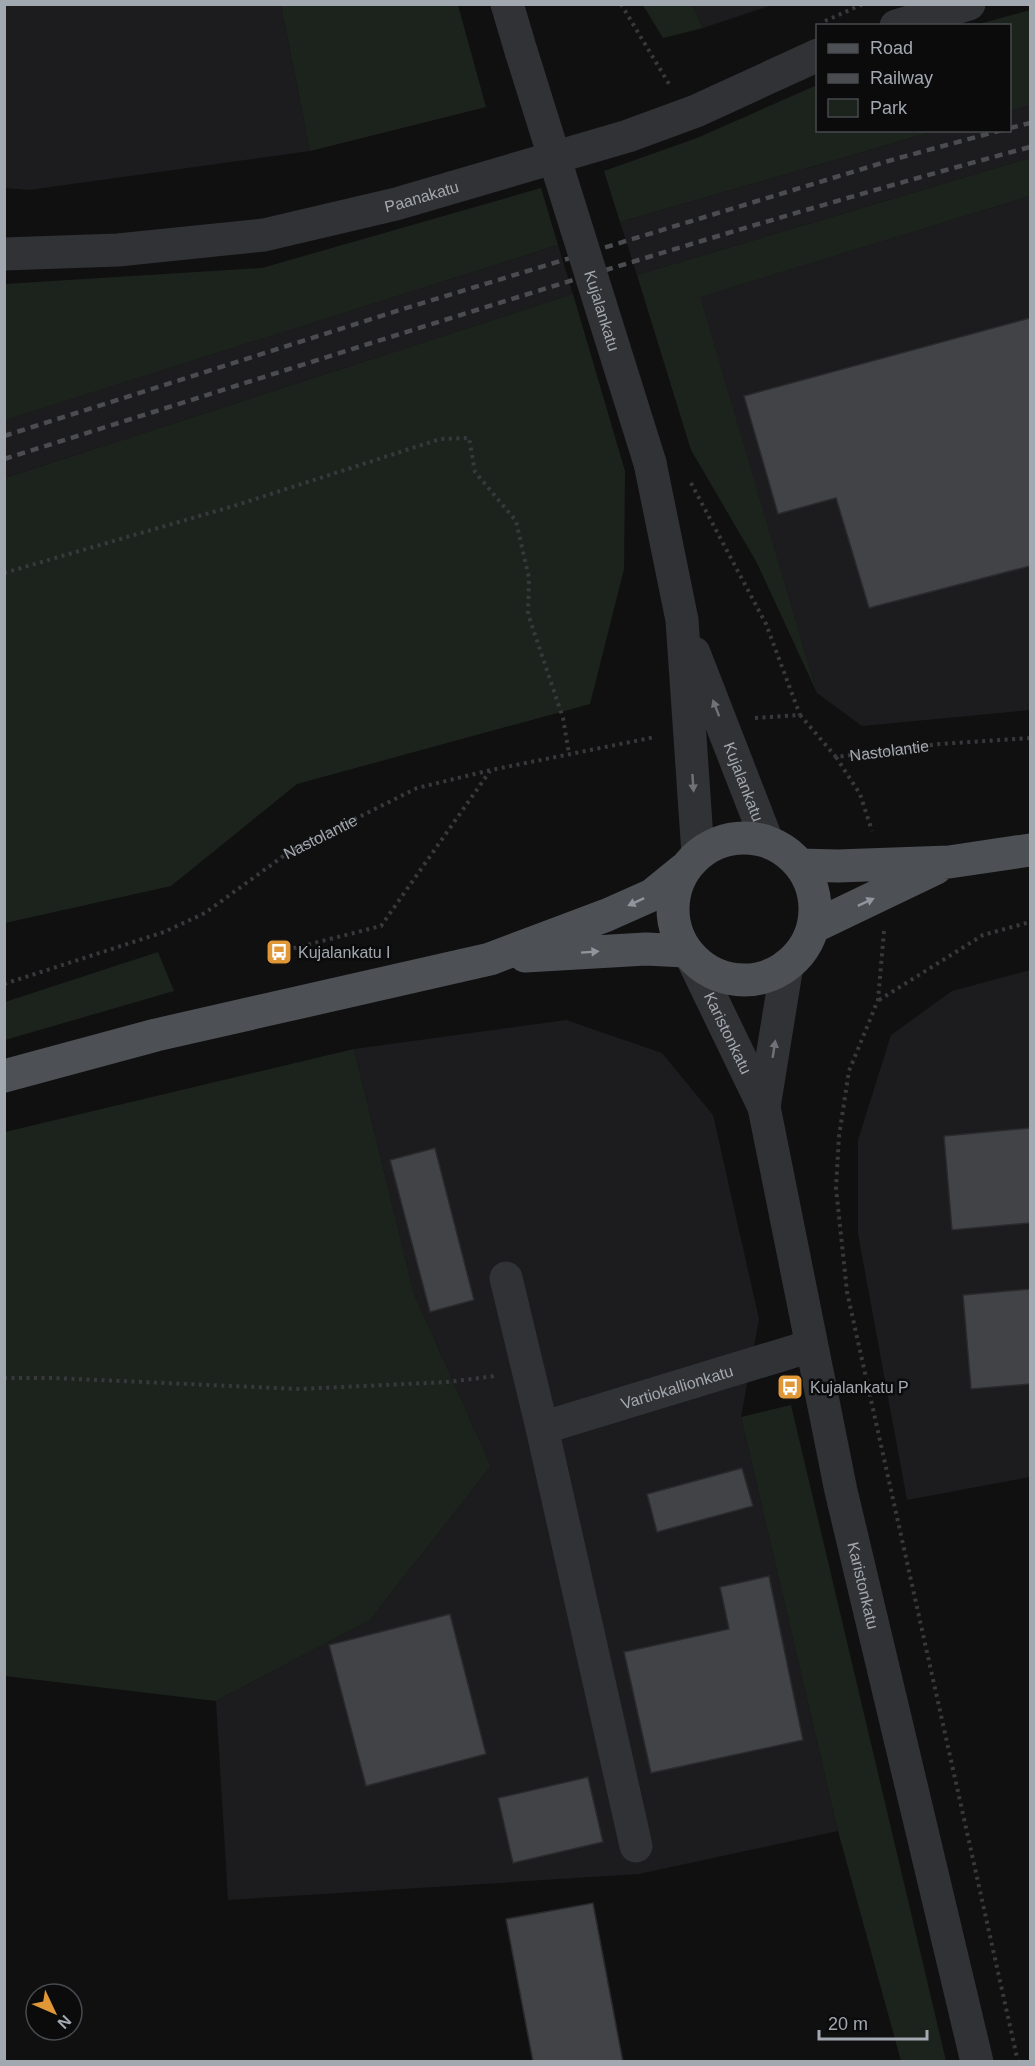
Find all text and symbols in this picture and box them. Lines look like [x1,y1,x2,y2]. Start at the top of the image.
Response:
legend [816,24,1011,132]
text: Road [870,38,913,58]
text: Railway [870,68,933,88]
text: Park [870,98,908,118]
street label: Paanakatu [383,178,461,215]
street label: Kujalankatu [581,268,622,353]
one-way arrow [710,699,720,717]
street label: Nastolantie [848,737,930,764]
street label: Kujalankatu [720,740,767,824]
one-way arrow [689,774,698,793]
street label: Nastolantie [281,811,360,862]
one-way arrow [626,897,644,907]
one-way arrow [857,897,874,906]
bus stop icon: Kujalankatu I [264,937,294,967]
place label: Kujalankatu I [298,944,391,961]
one-way arrow [581,948,600,957]
street label: Karistonkatu [701,989,755,1077]
one-way arrow [770,1039,779,1058]
street label: Vartiokallionkatu [619,1362,735,1412]
bus stop icon: Kujalankatu P [775,1372,805,1402]
place label: Kujalankatu P [810,1379,909,1396]
street label: Karistonkatu [844,1540,882,1631]
north arrow [24,1982,84,2042]
scale bar [819,2003,927,2041]
text: N [54,2012,75,2032]
text: 20 m [828,2014,868,2034]

